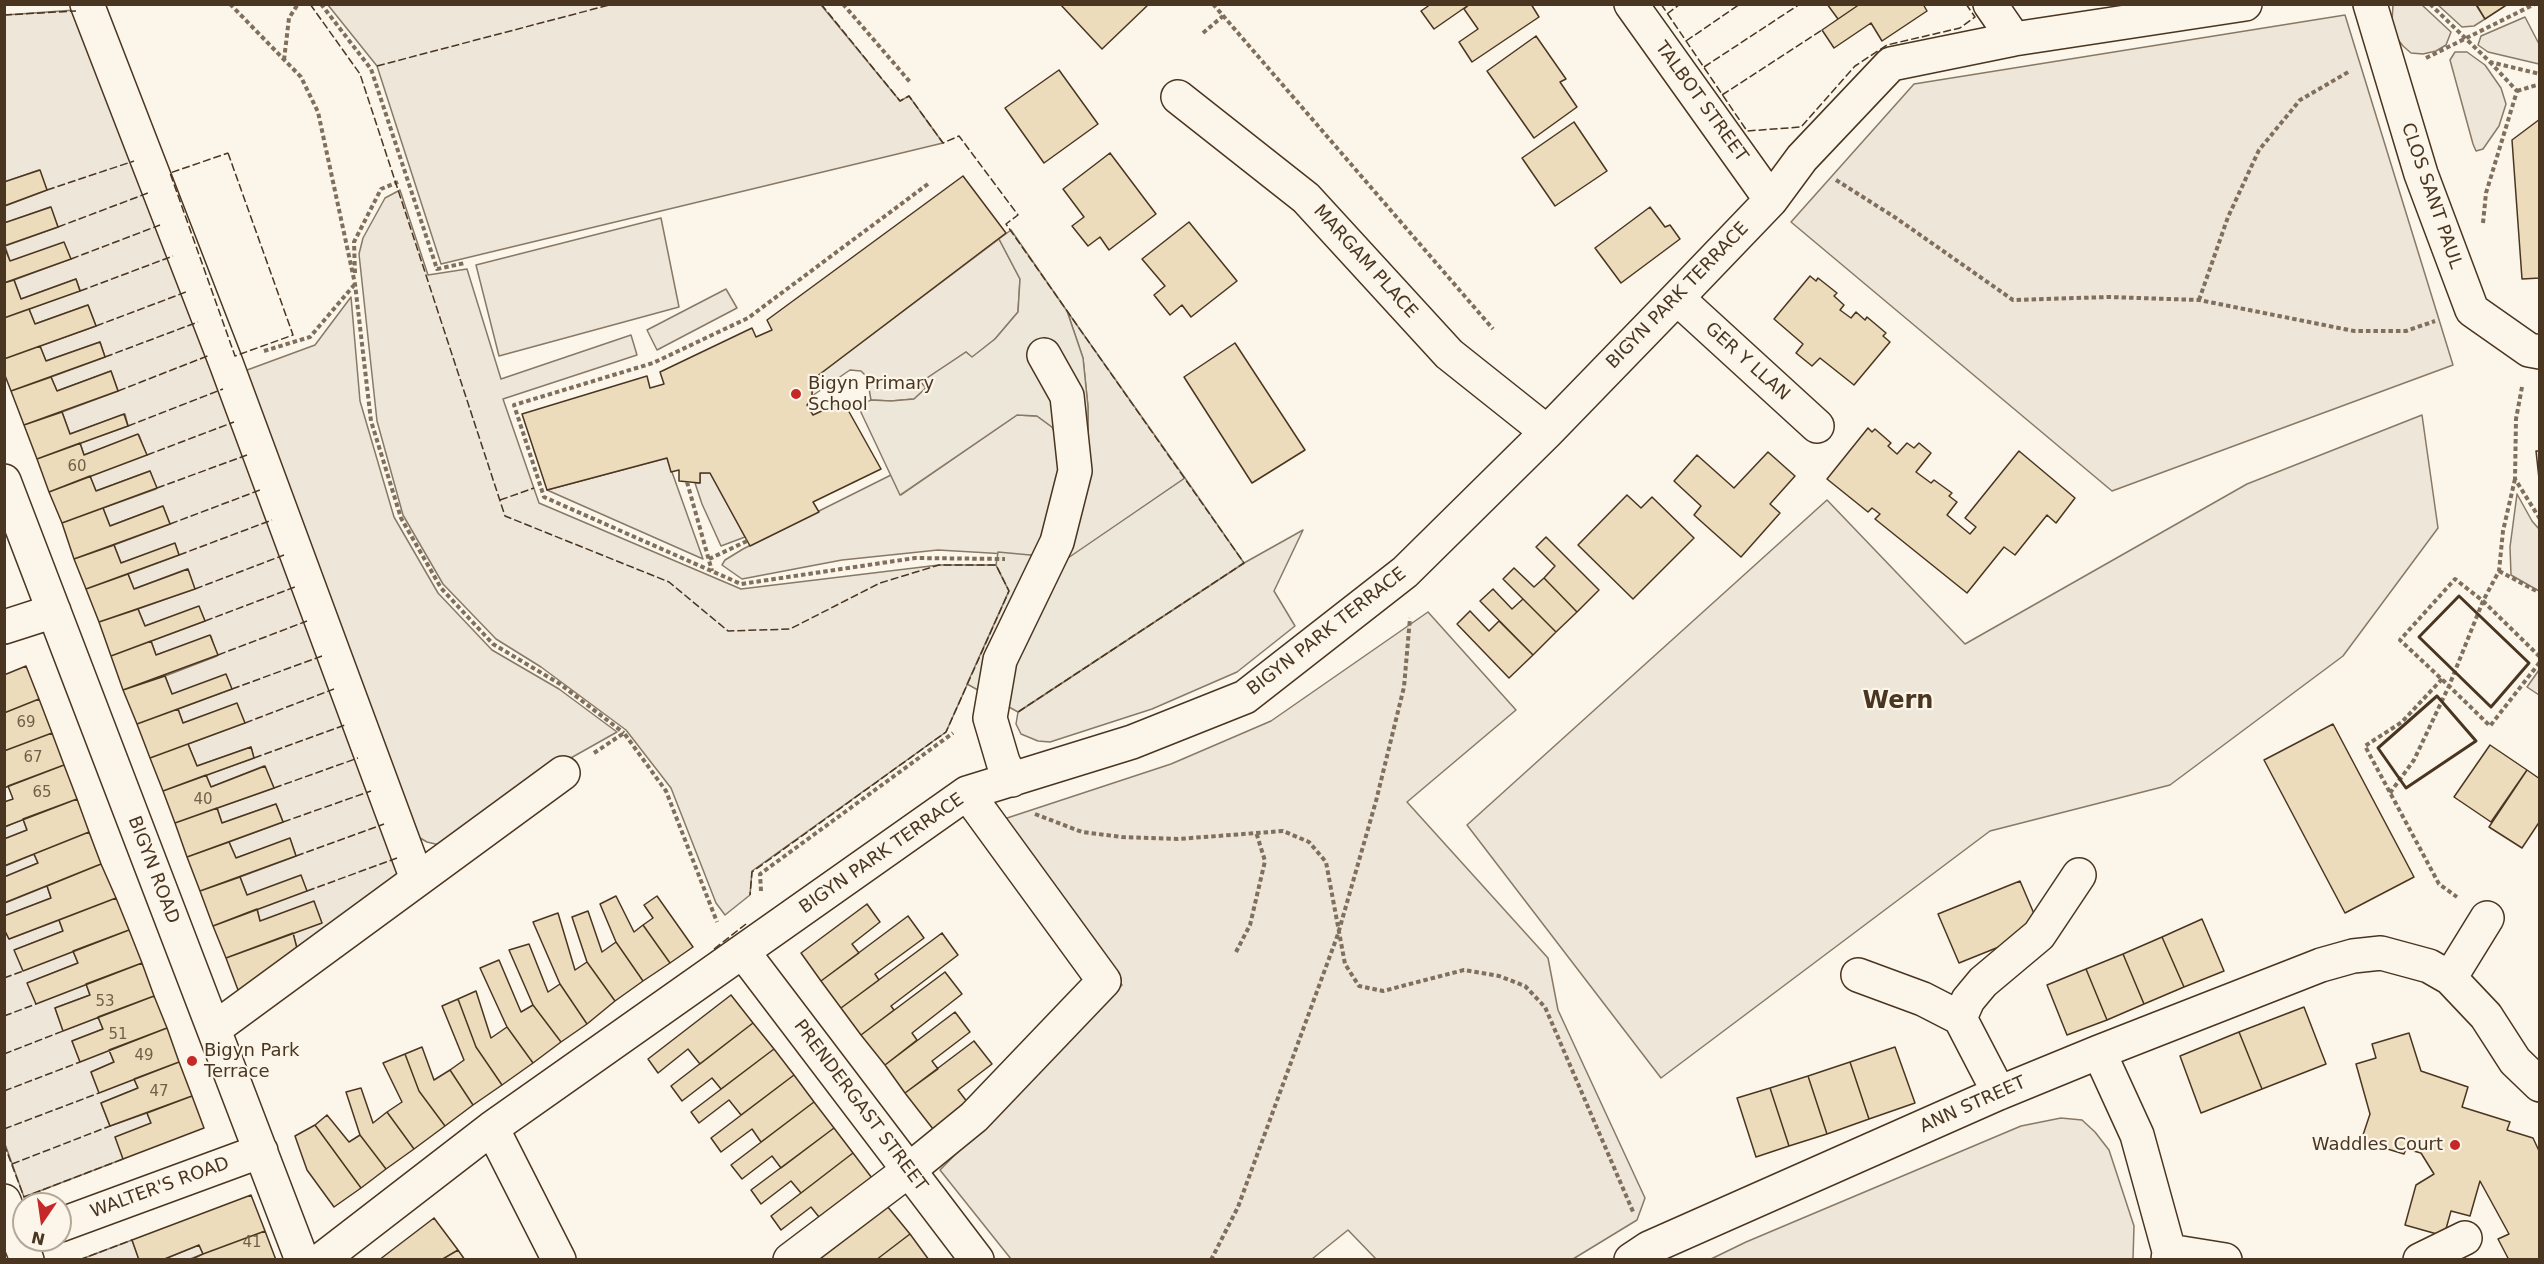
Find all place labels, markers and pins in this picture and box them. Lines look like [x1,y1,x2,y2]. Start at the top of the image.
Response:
place label: Bigyn Primary School [808,373,934,416]
marker: Bigyn Primary School [789,387,803,401]
place label: Bigyn Park Terrace [204,1040,299,1082]
marker: Bigyn Park Terrace [185,1054,199,1068]
place label: Waddles Court [2312,1134,2443,1156]
marker: Waddles Court [2448,1138,2462,1152]

